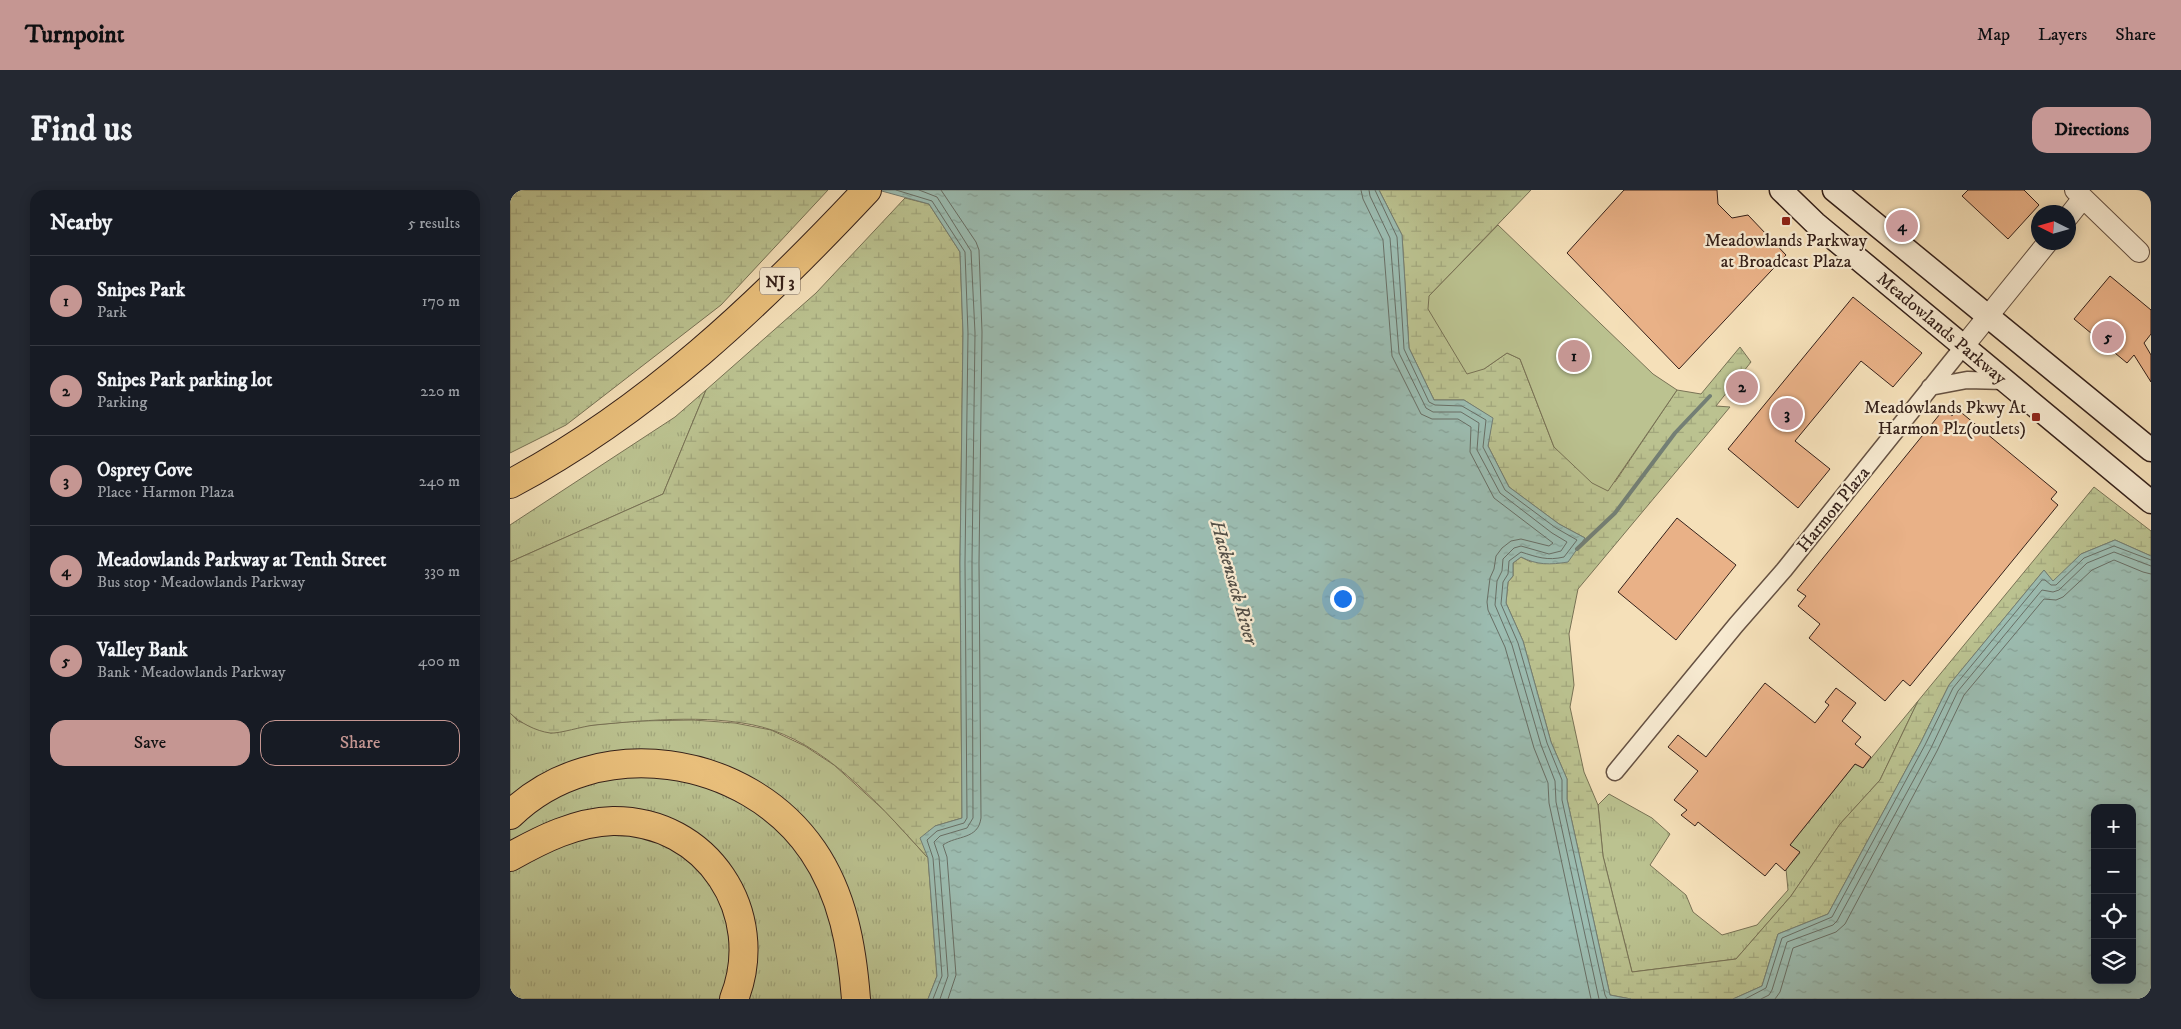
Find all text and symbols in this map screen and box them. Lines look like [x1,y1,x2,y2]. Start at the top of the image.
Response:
text: Turnpoint [25,20,124,50]
text: Map [1977,24,2010,46]
text: Layers [2038,24,2087,46]
text: Share [2115,24,2156,46]
button: Directions [2032,107,2151,153]
text: Find us [30,108,132,152]
north arrow [2031,205,2076,250]
pin: 4 [1886,207,1918,245]
text: Nearby [50,210,112,236]
text: 5 results [408,213,460,233]
marker: Meadowlands Parkway at Broadcast Plaza [1780,215,1792,227]
place label: Meadowlands Parkway at Broadcast Plaza [1705,230,1868,273]
road number: NJ 3 [760,268,800,294]
street label: Meadowlands Parkway [1872,268,2011,390]
text: Snipes Park [97,279,185,302]
text: 1 [63,291,69,311]
text: 170 m [422,291,460,311]
text: Park [97,302,127,322]
pin: 5 [2092,318,2124,356]
pin: 1 [1558,337,1590,375]
pin: 2 [1726,368,1758,406]
text: Snipes Park parking lot [97,369,272,392]
text: 2 [62,381,70,401]
text: 220 m [420,381,460,401]
text: Parking [97,392,147,412]
pin: 3 [1771,395,1803,433]
place label: Meadowlands Pkwy At Harmon Plz(outlets) [1864,397,2026,440]
marker: Meadowlands Pkwy At Harmon Plz(outlets) [2030,411,2042,423]
text: Osprey Cove [97,459,192,482]
street label: Harmon Plaza [1793,462,1875,557]
text: 3 [63,471,69,491]
text: 240 m [419,471,460,491]
text: Place · Harmon Plaza [97,482,234,502]
water label: Hackensack River [1204,516,1263,650]
text: Meadowlands Parkway at Tenth Street [97,549,386,572]
text: 4 [61,561,71,581]
text: 330 m [424,561,460,581]
text: Bus stop · Meadowlands Parkway [97,572,305,592]
your location [1330,586,1356,612]
text: Valley Bank [97,639,188,662]
text: 5 [62,651,70,671]
text: 400 m [418,651,460,671]
text: Bank · Meadowlands Parkway [97,662,286,682]
button: Save [50,720,250,766]
button: Share [260,720,460,766]
map controls [2091,804,2136,984]
button: + [2091,804,2136,849]
button: − [2091,849,2136,894]
button: locate [2091,894,2136,939]
button: layers [2091,939,2136,984]

